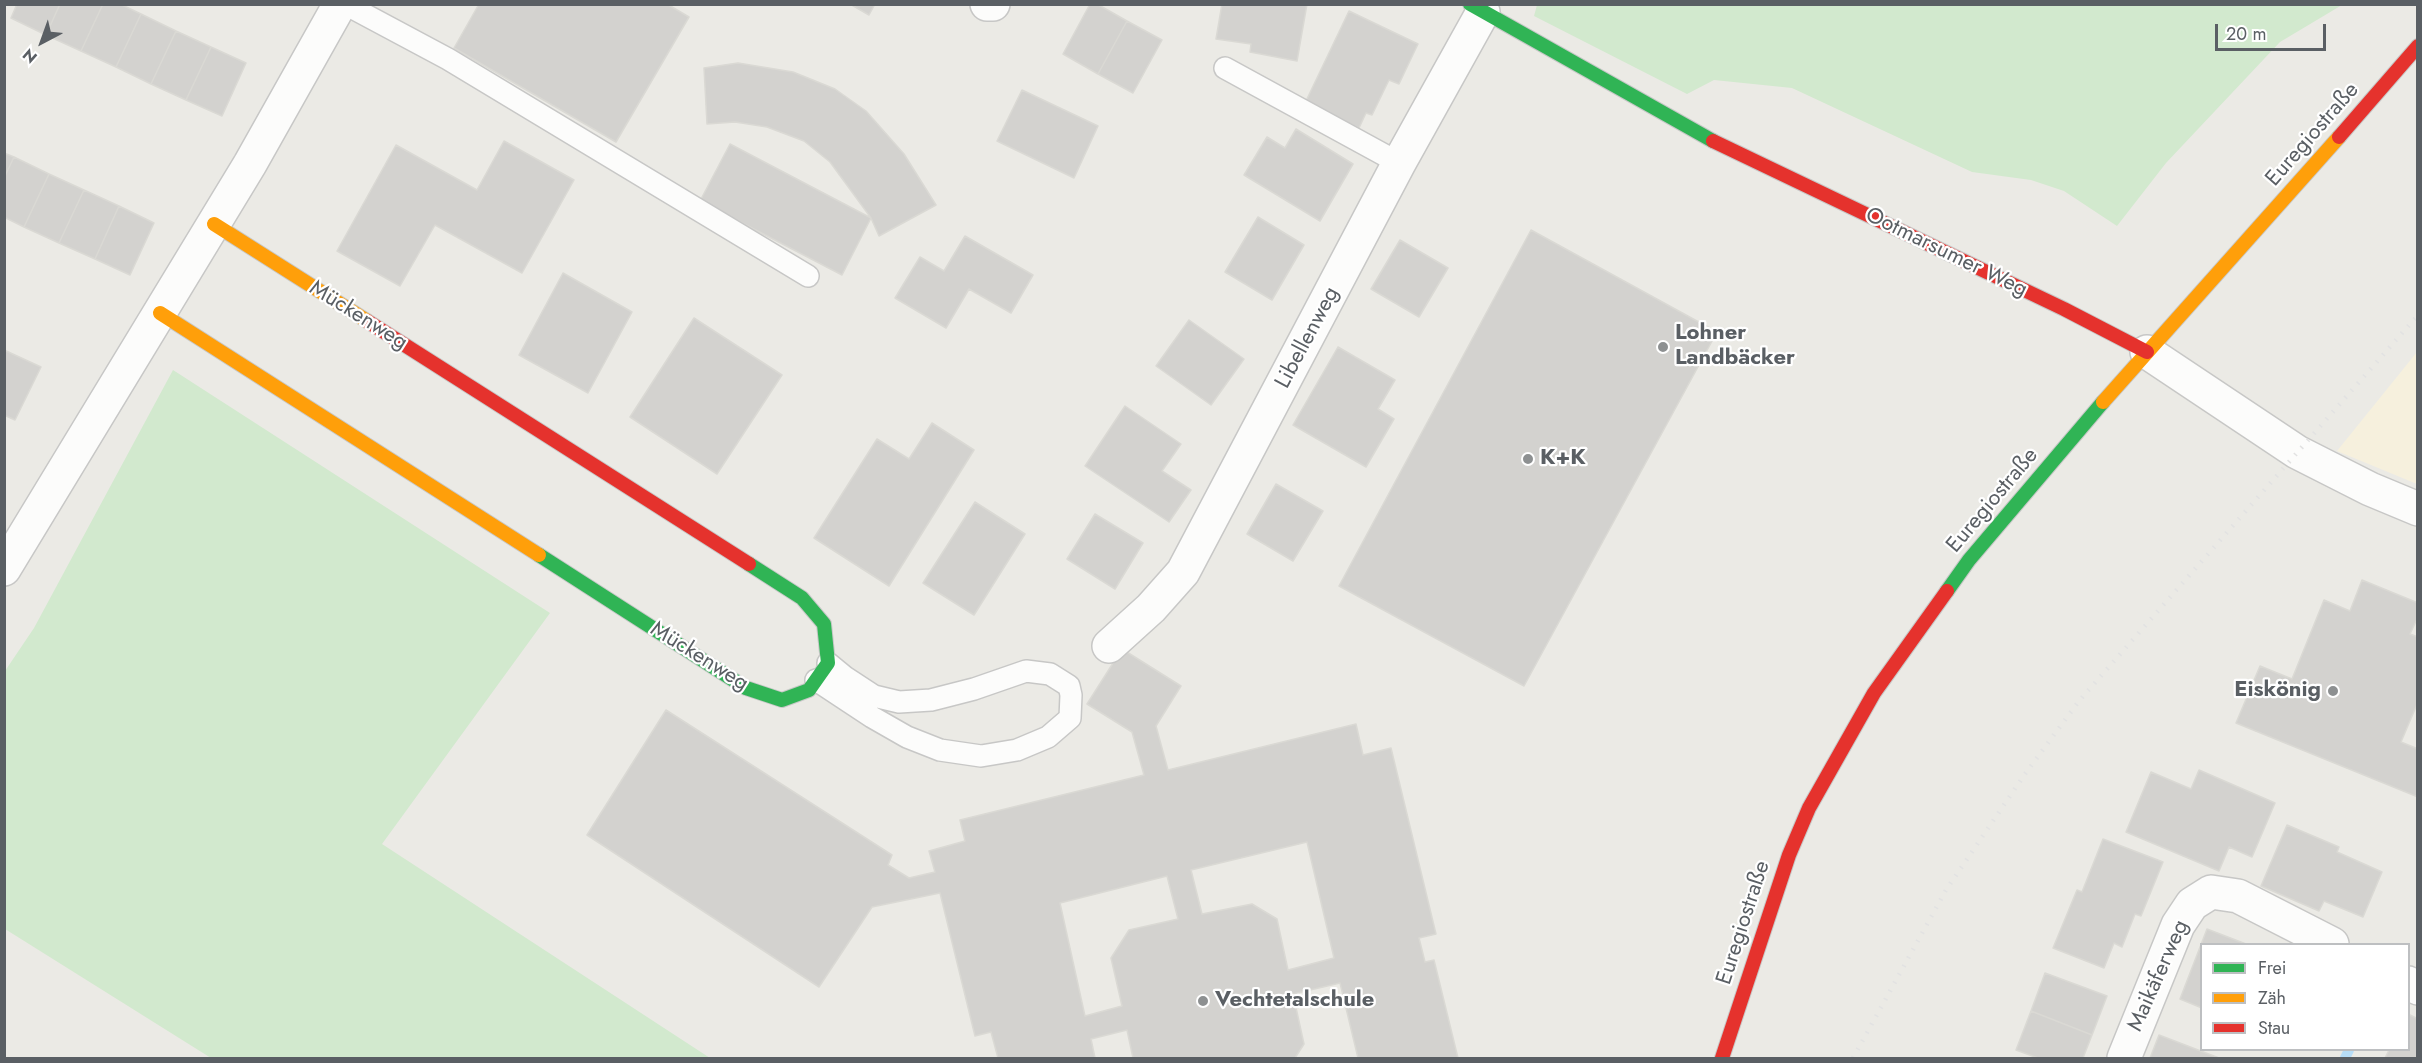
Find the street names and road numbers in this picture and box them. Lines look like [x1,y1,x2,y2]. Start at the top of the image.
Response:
street label: Euregiostraße [2261,78,2365,192]
street label: Ootmarsumer Weg [1861,202,2031,304]
street label: Mückenweg [304,276,412,356]
street label: Libellenweg [1270,283,1346,393]
street label: Euregiostraße [1942,443,2044,559]
street label: Mückenweg [645,617,753,697]
street label: Euregiostraße [1712,858,1776,988]
street label: Maikäferweg [2123,916,2195,1036]

